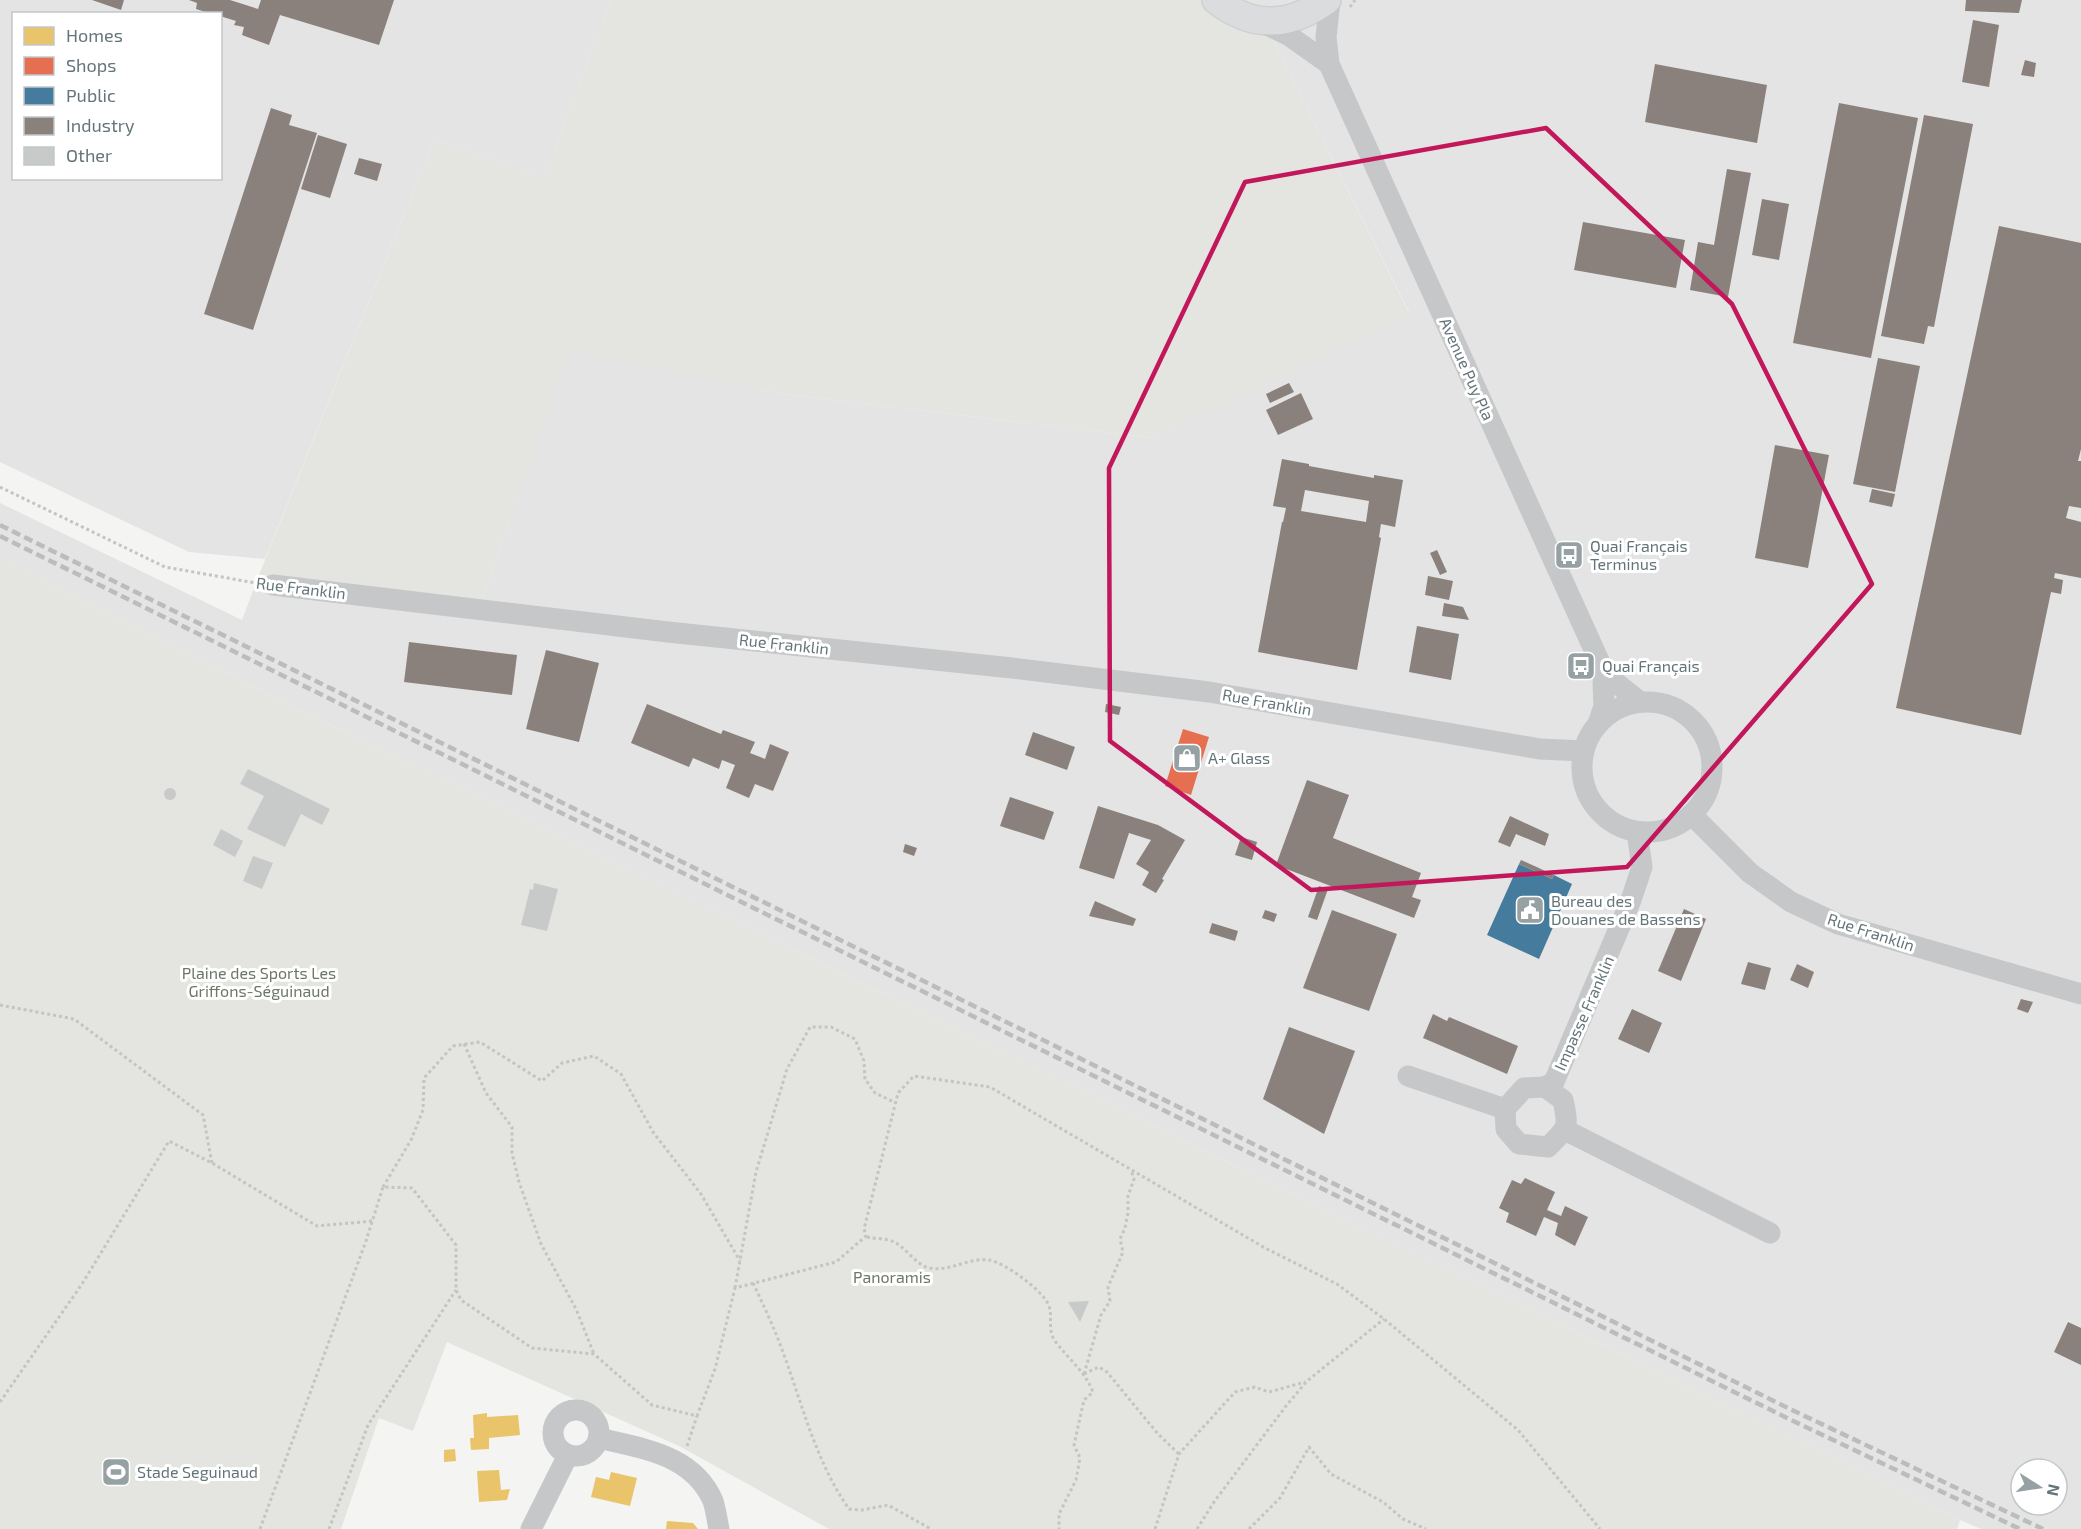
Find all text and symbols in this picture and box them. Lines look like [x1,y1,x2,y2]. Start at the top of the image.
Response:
legend [12,12,222,180]
text: Homes [66,24,123,46]
text: Shops [66,54,116,76]
text: Public [66,84,116,106]
text: Industry [66,114,135,136]
text: Other [66,144,112,166]
street label: Avenue Puy Pla [1436,315,1499,423]
place label: Quai Français Terminus [1590,536,1688,573]
bus stop icon: Quai Français Terminus [1553,539,1585,571]
street label: Rue Franklin [255,573,347,602]
street label: Rue Franklin [738,629,830,658]
bus stop icon: Quai Français [1565,650,1597,682]
place label: Quai Français [1602,656,1700,676]
street label: Rue Franklin [1221,684,1313,719]
shop icon: A+ Glass [1171,742,1203,774]
place label: A+ Glass [1208,748,1270,767]
place label: Bureau des Douanes de Bassens [1551,891,1701,928]
public building icon: Bureau des Douanes de Bassens [1514,894,1546,926]
street label: Rue Franklin [1825,909,1917,954]
street label: Impasse Franklin [1550,952,1617,1073]
park label: Plaine des Sports Les Griffons-Séguinaud [182,963,336,1000]
park label: Panoramis [853,1267,931,1286]
sports icon: Stade Seguinaud [100,1456,132,1488]
north arrow [2009,1457,2069,1517]
place label: Stade Seguinaud [137,1462,258,1481]
text: N [2044,1483,2065,1498]

